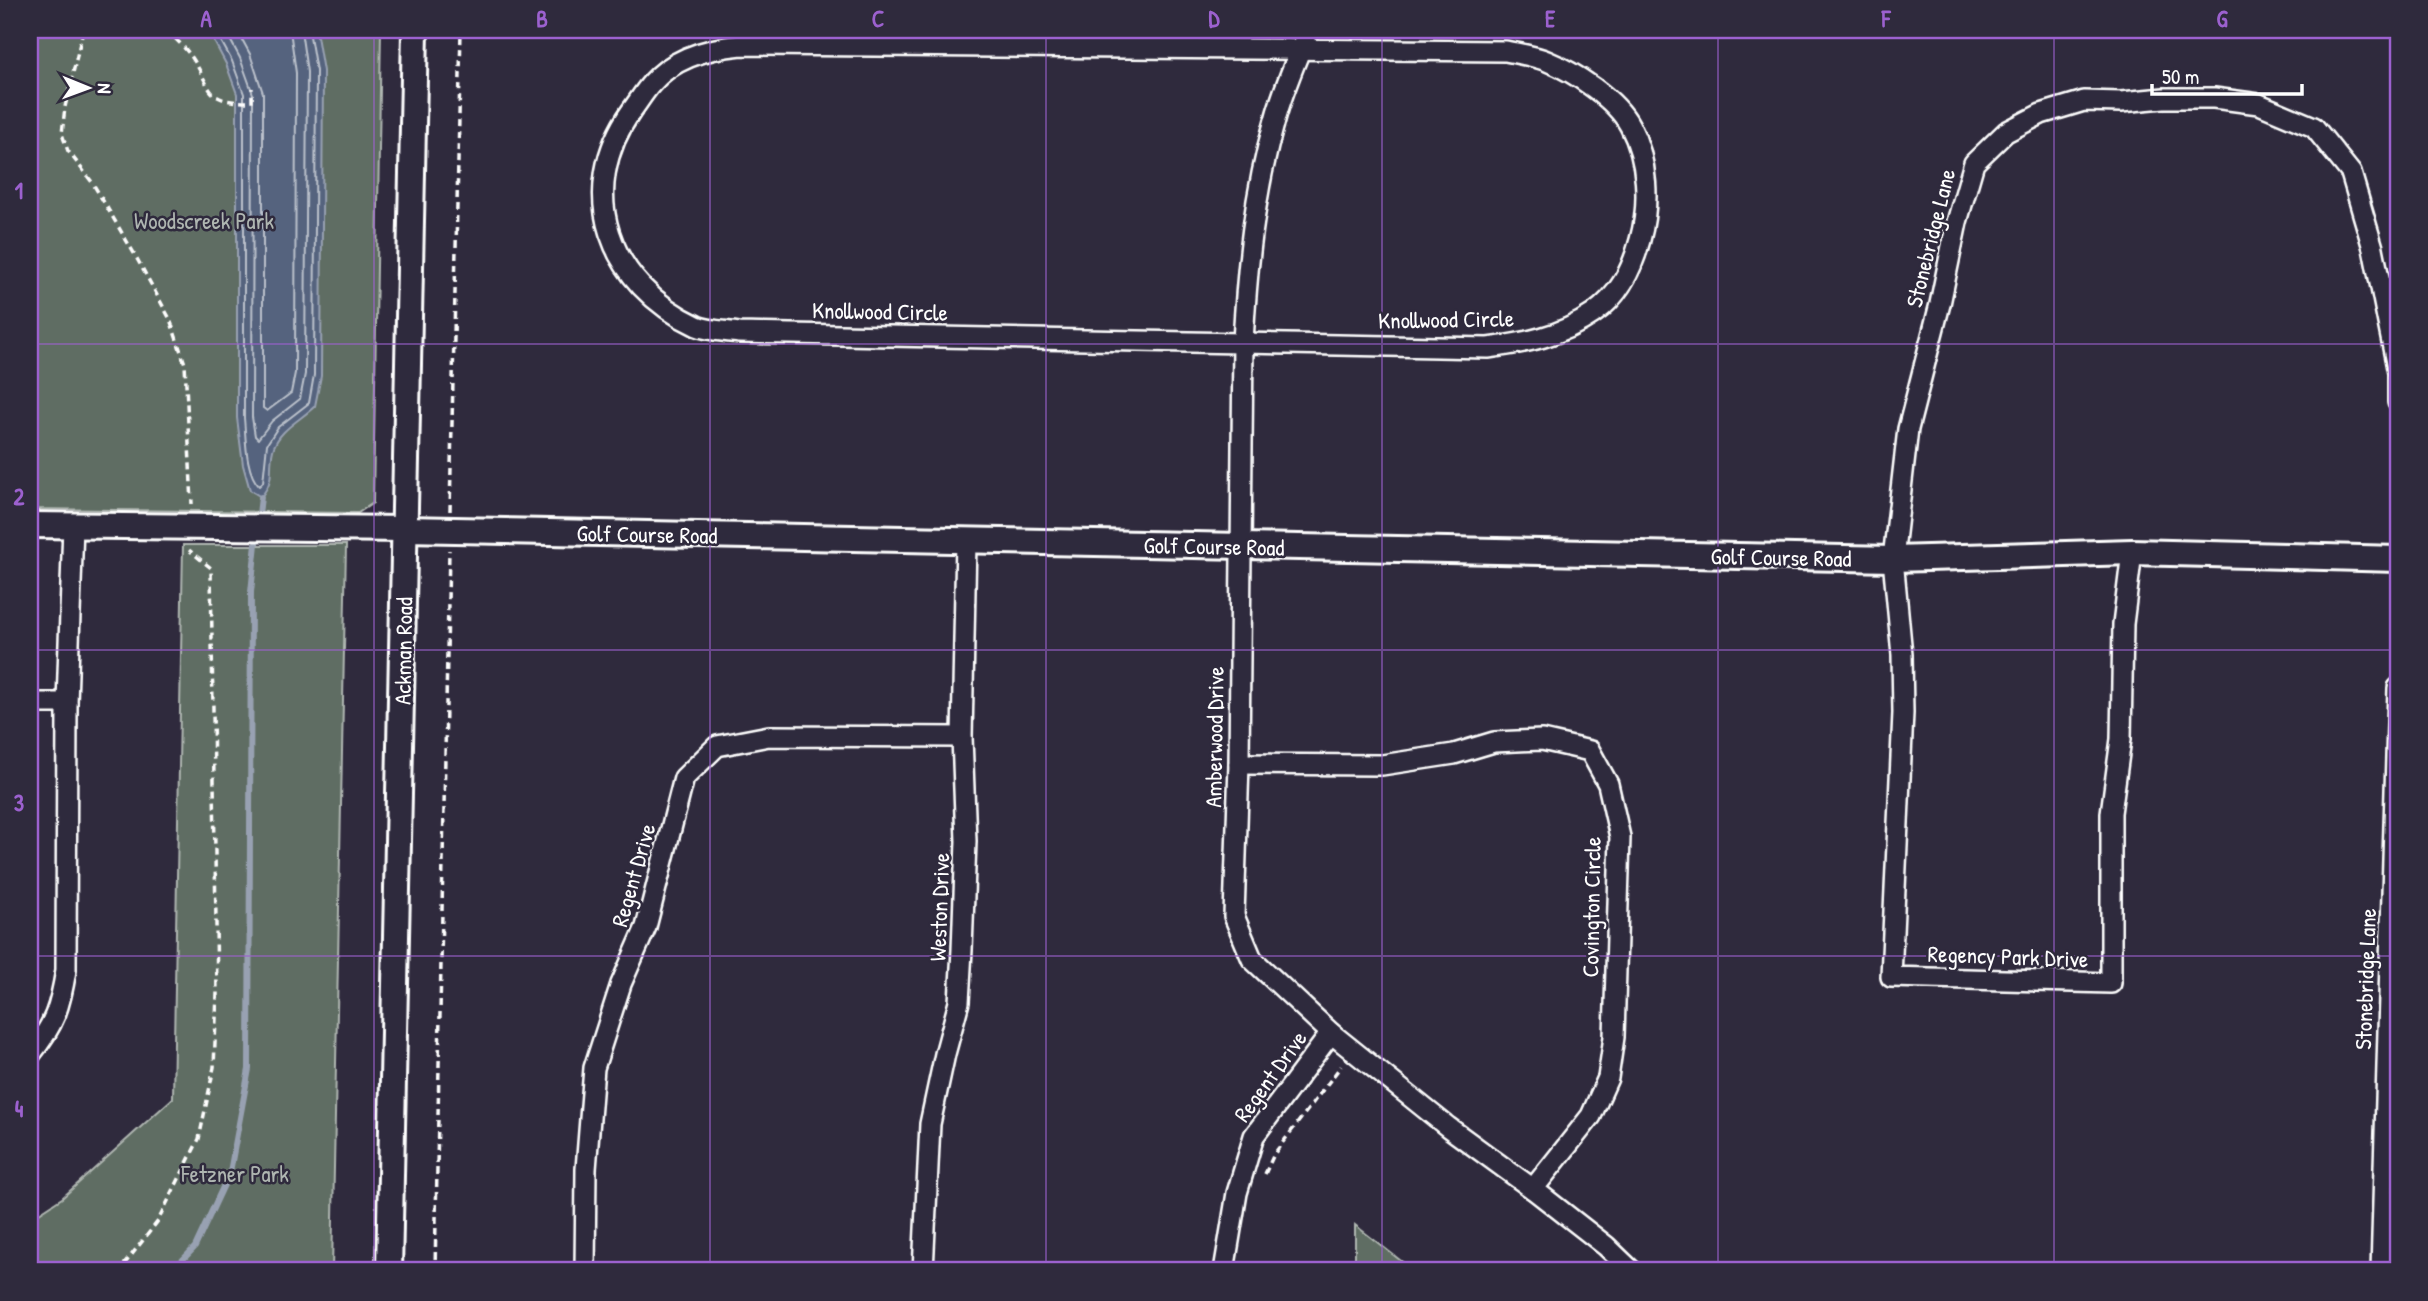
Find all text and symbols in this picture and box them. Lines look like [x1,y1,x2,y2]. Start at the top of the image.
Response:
text: A [200,3,212,34]
text: B [536,3,548,34]
text: C [872,3,884,34]
text: D [1209,3,1221,34]
text: E [1545,3,1556,34]
text: F [1881,3,1892,34]
text: G [2216,3,2228,34]
north arrow [52,52,122,122]
scale bar [2152,52,2302,96]
text: 50 m [2162,62,2199,91]
text: N [92,83,118,94]
street label: Stonebridge Lane [1898,166,1962,310]
text: 1 [15,175,23,206]
park label: Woodscreek Park [134,205,274,236]
street label: Knollwood Circle [812,294,948,328]
street label: Knollwood Circle [1378,302,1514,336]
text: 2 [14,481,25,512]
street label: Golf Course Road [576,517,718,551]
street label: Golf Course Road [1143,529,1285,563]
street label: Golf Course Road [1710,540,1852,574]
street label: Ackman Road [387,597,419,705]
street label: Amberwood Drive [1197,666,1231,808]
text: 3 [14,787,24,818]
street label: Regent Drive [604,820,662,930]
street label: Covington Circle [1574,836,1608,978]
street label: Weston Drive [922,852,956,962]
street label: Stonebridge Lane [2347,908,2383,1050]
street label: Regency Park Drive [1927,938,2089,974]
street label: Regent Drive [1226,1024,1314,1128]
text: 4 [15,1093,24,1124]
park label: Fetzner Park [180,1158,289,1189]

